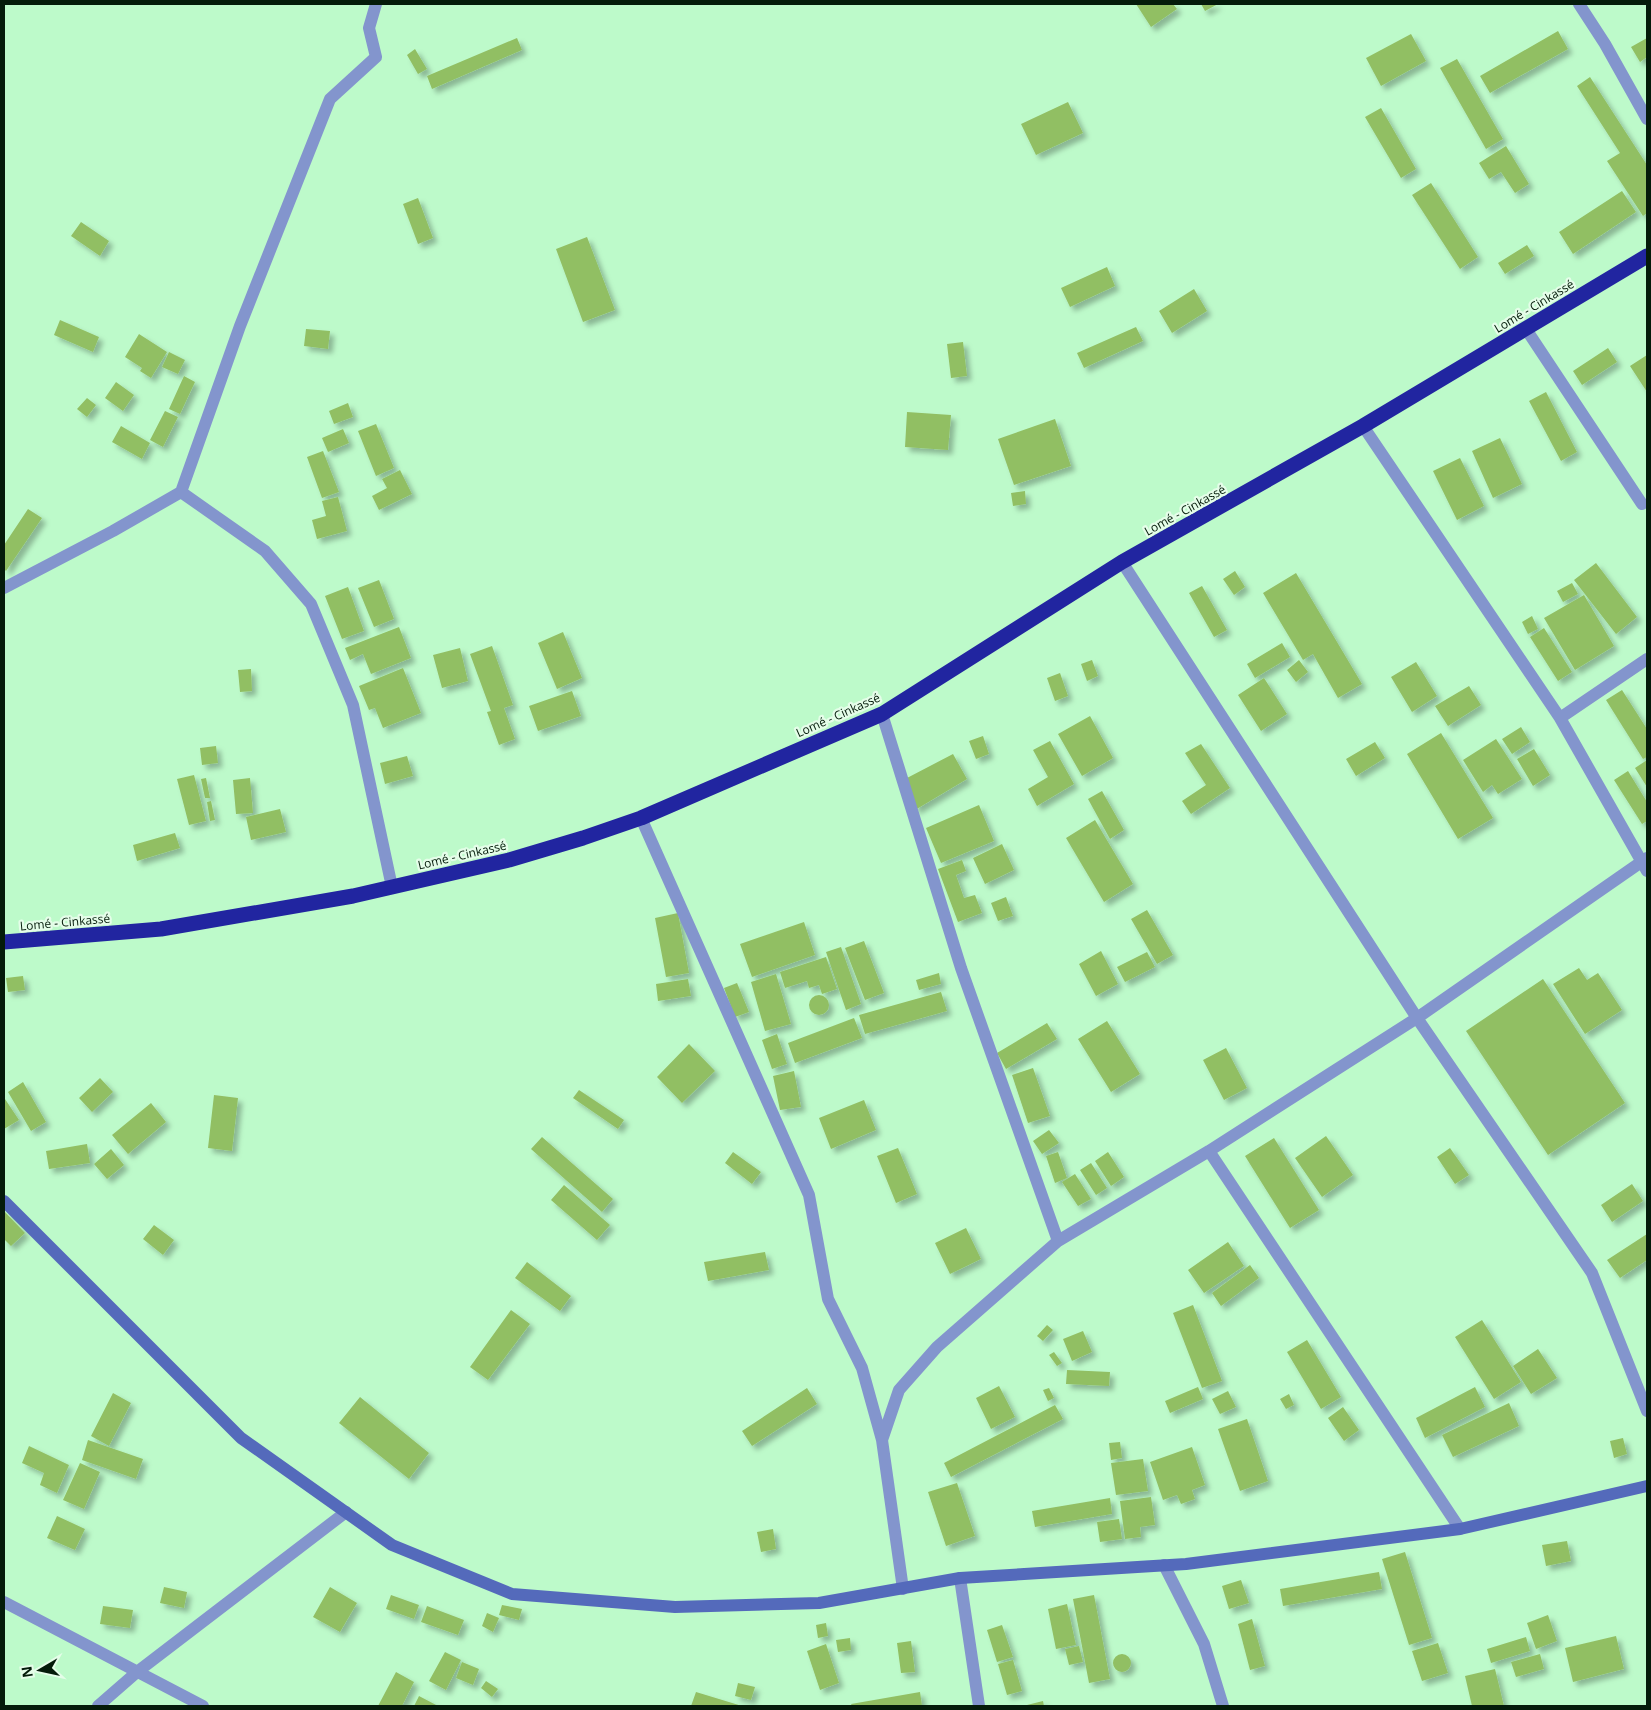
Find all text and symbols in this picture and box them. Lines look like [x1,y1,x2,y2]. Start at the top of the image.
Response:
street label: Lomé - Cinkassé [1491,275,1577,337]
street label: Lomé - Cinkassé [1141,480,1229,539]
street label: Lomé - Cinkassé [793,689,883,741]
street label: Lomé - Cinkassé [416,836,508,873]
street label: Lomé - Cinkassé [19,910,111,934]
north arrow [15,1645,65,1695]
text: N [16,1665,37,1679]

